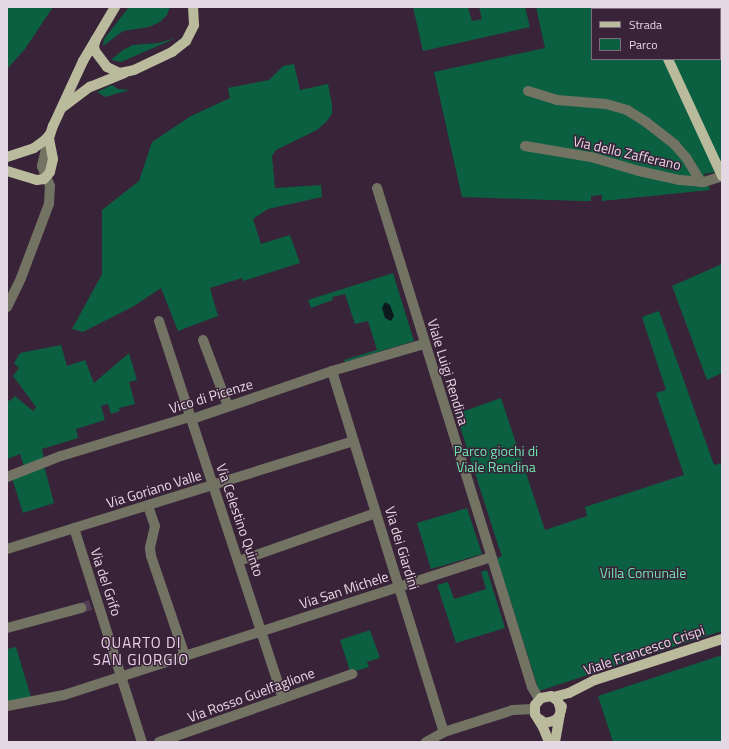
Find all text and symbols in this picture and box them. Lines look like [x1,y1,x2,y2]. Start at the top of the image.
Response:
legend [591,8,721,60]
text: Strada [629,15,662,34]
text: Parco [629,35,658,54]
street label: Via dello Zafferano [571,132,683,174]
street label: Viale Luigi Rendina [424,317,472,427]
street label: Vico di Picenze [167,375,255,417]
park label: Parco giochi di Viale Rendina [454,443,538,476]
street label: Via Celestino Quinto [213,461,267,579]
street label: Via Goriano Valle [104,467,204,511]
street label: Via dei Giardini [381,504,423,592]
street label: Via del Grifo [87,546,125,618]
park label: Villa Comunale [600,565,686,581]
street label: Via San Michele [297,568,391,612]
street label: Viale Francesco Crispi [581,621,707,679]
district label: QUARTO DI SAN GIORGIO [93,633,189,668]
street label: Via Rosso Guelfaglione [185,664,317,726]

